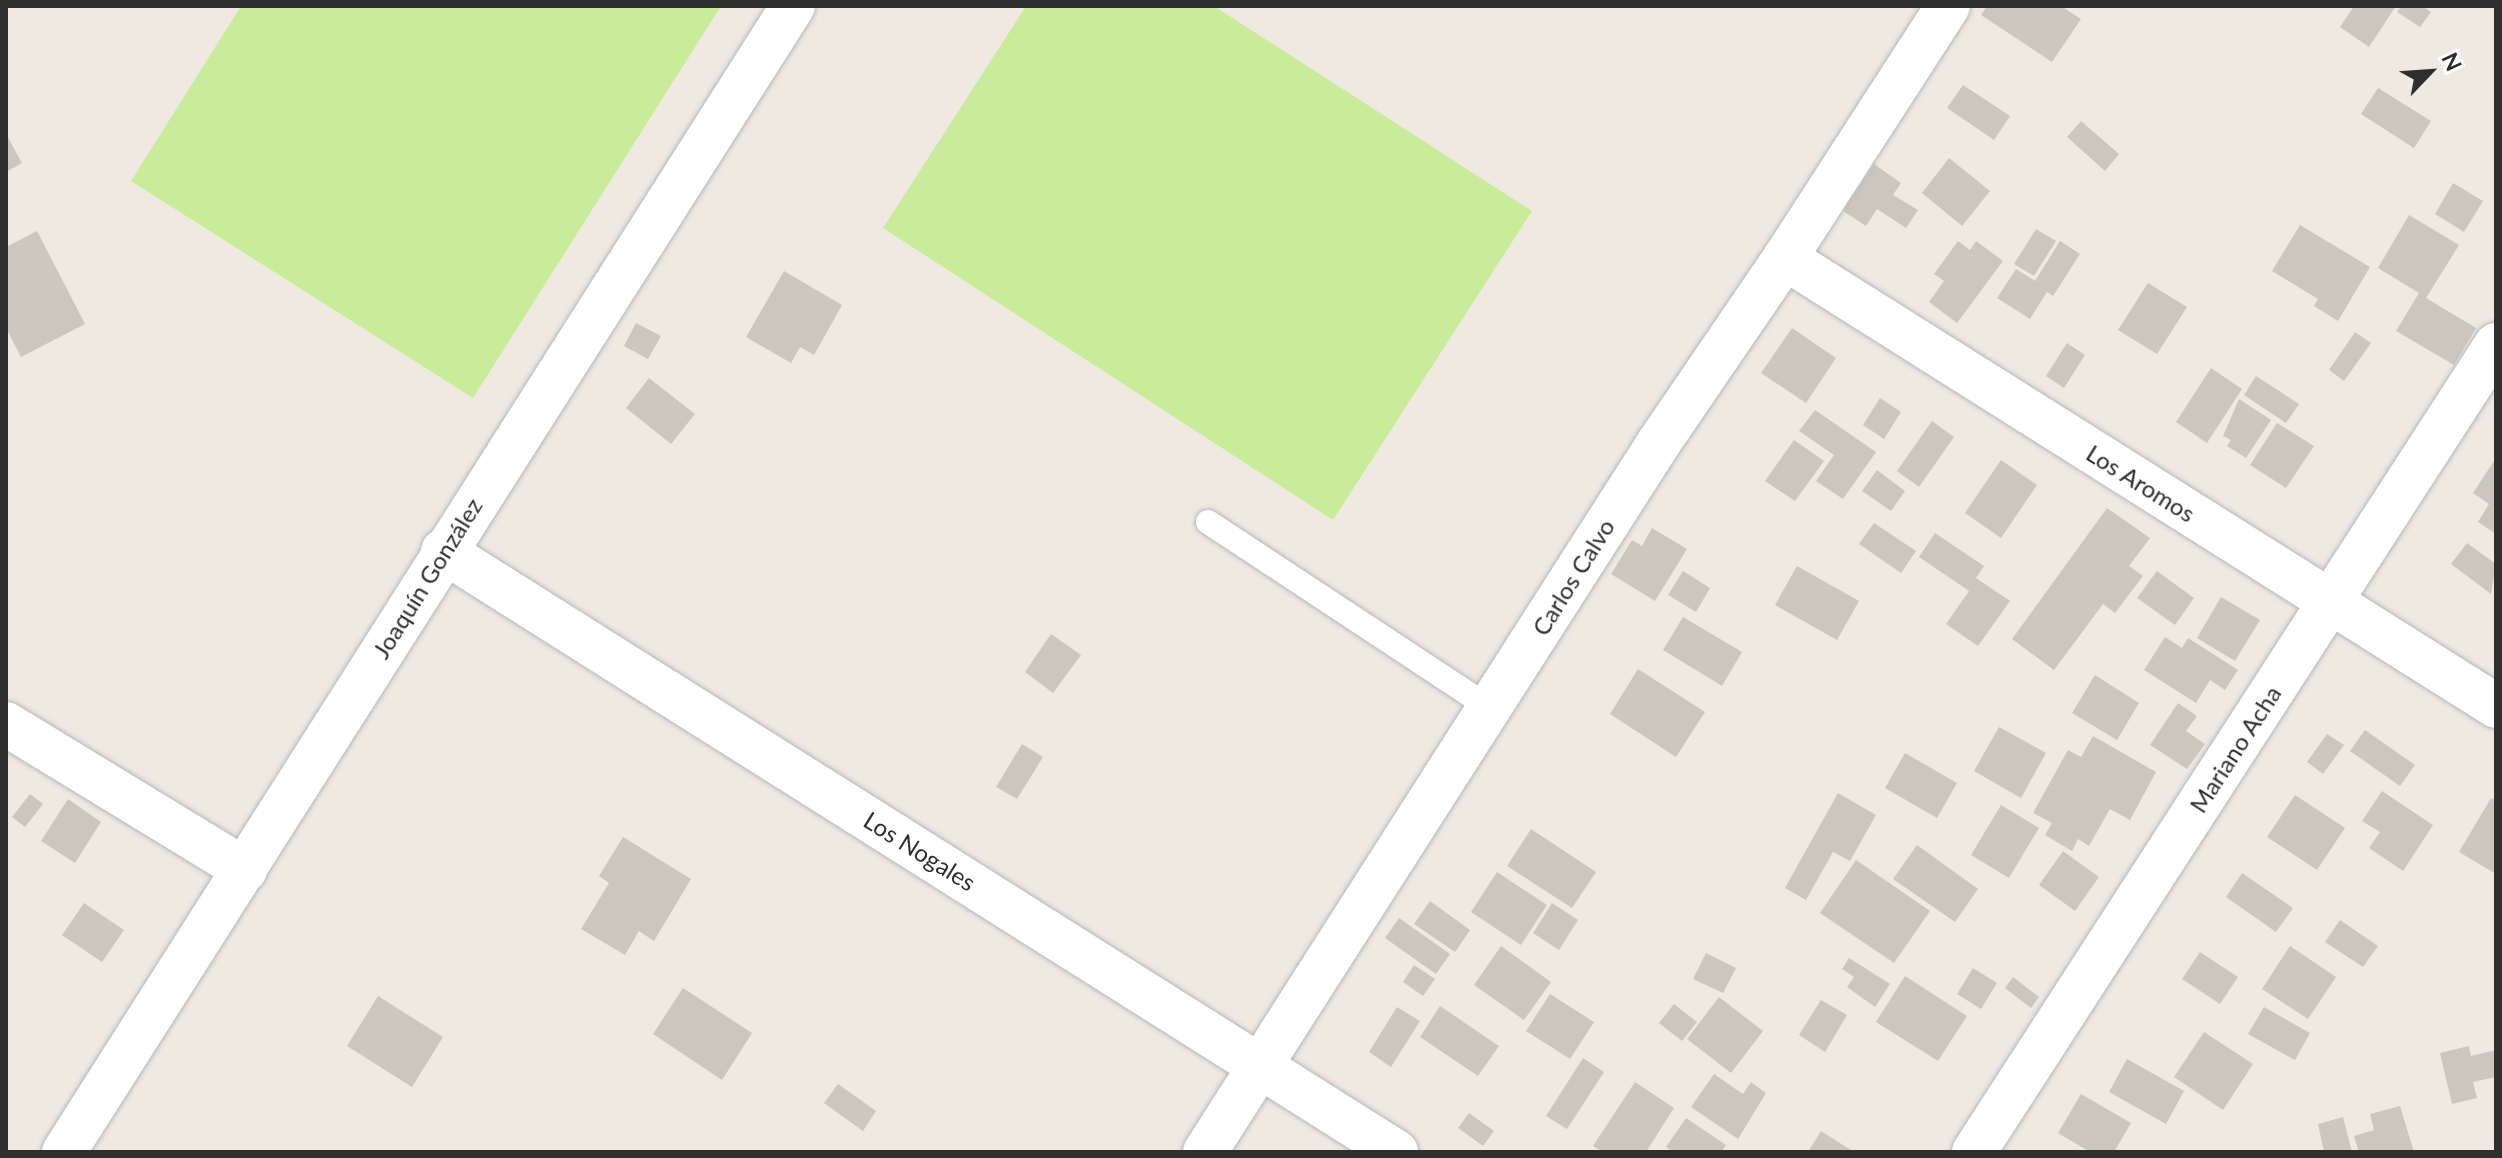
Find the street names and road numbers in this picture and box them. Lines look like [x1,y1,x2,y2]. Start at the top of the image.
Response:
street label: Los Aromos [2081,438,2201,528]
street label: Joaquín González [366,492,488,664]
street label: Carlos Calvo [1526,513,1620,641]
street label: Mariano Acha [2183,680,2287,818]
street label: Los Nogales [859,805,981,897]

